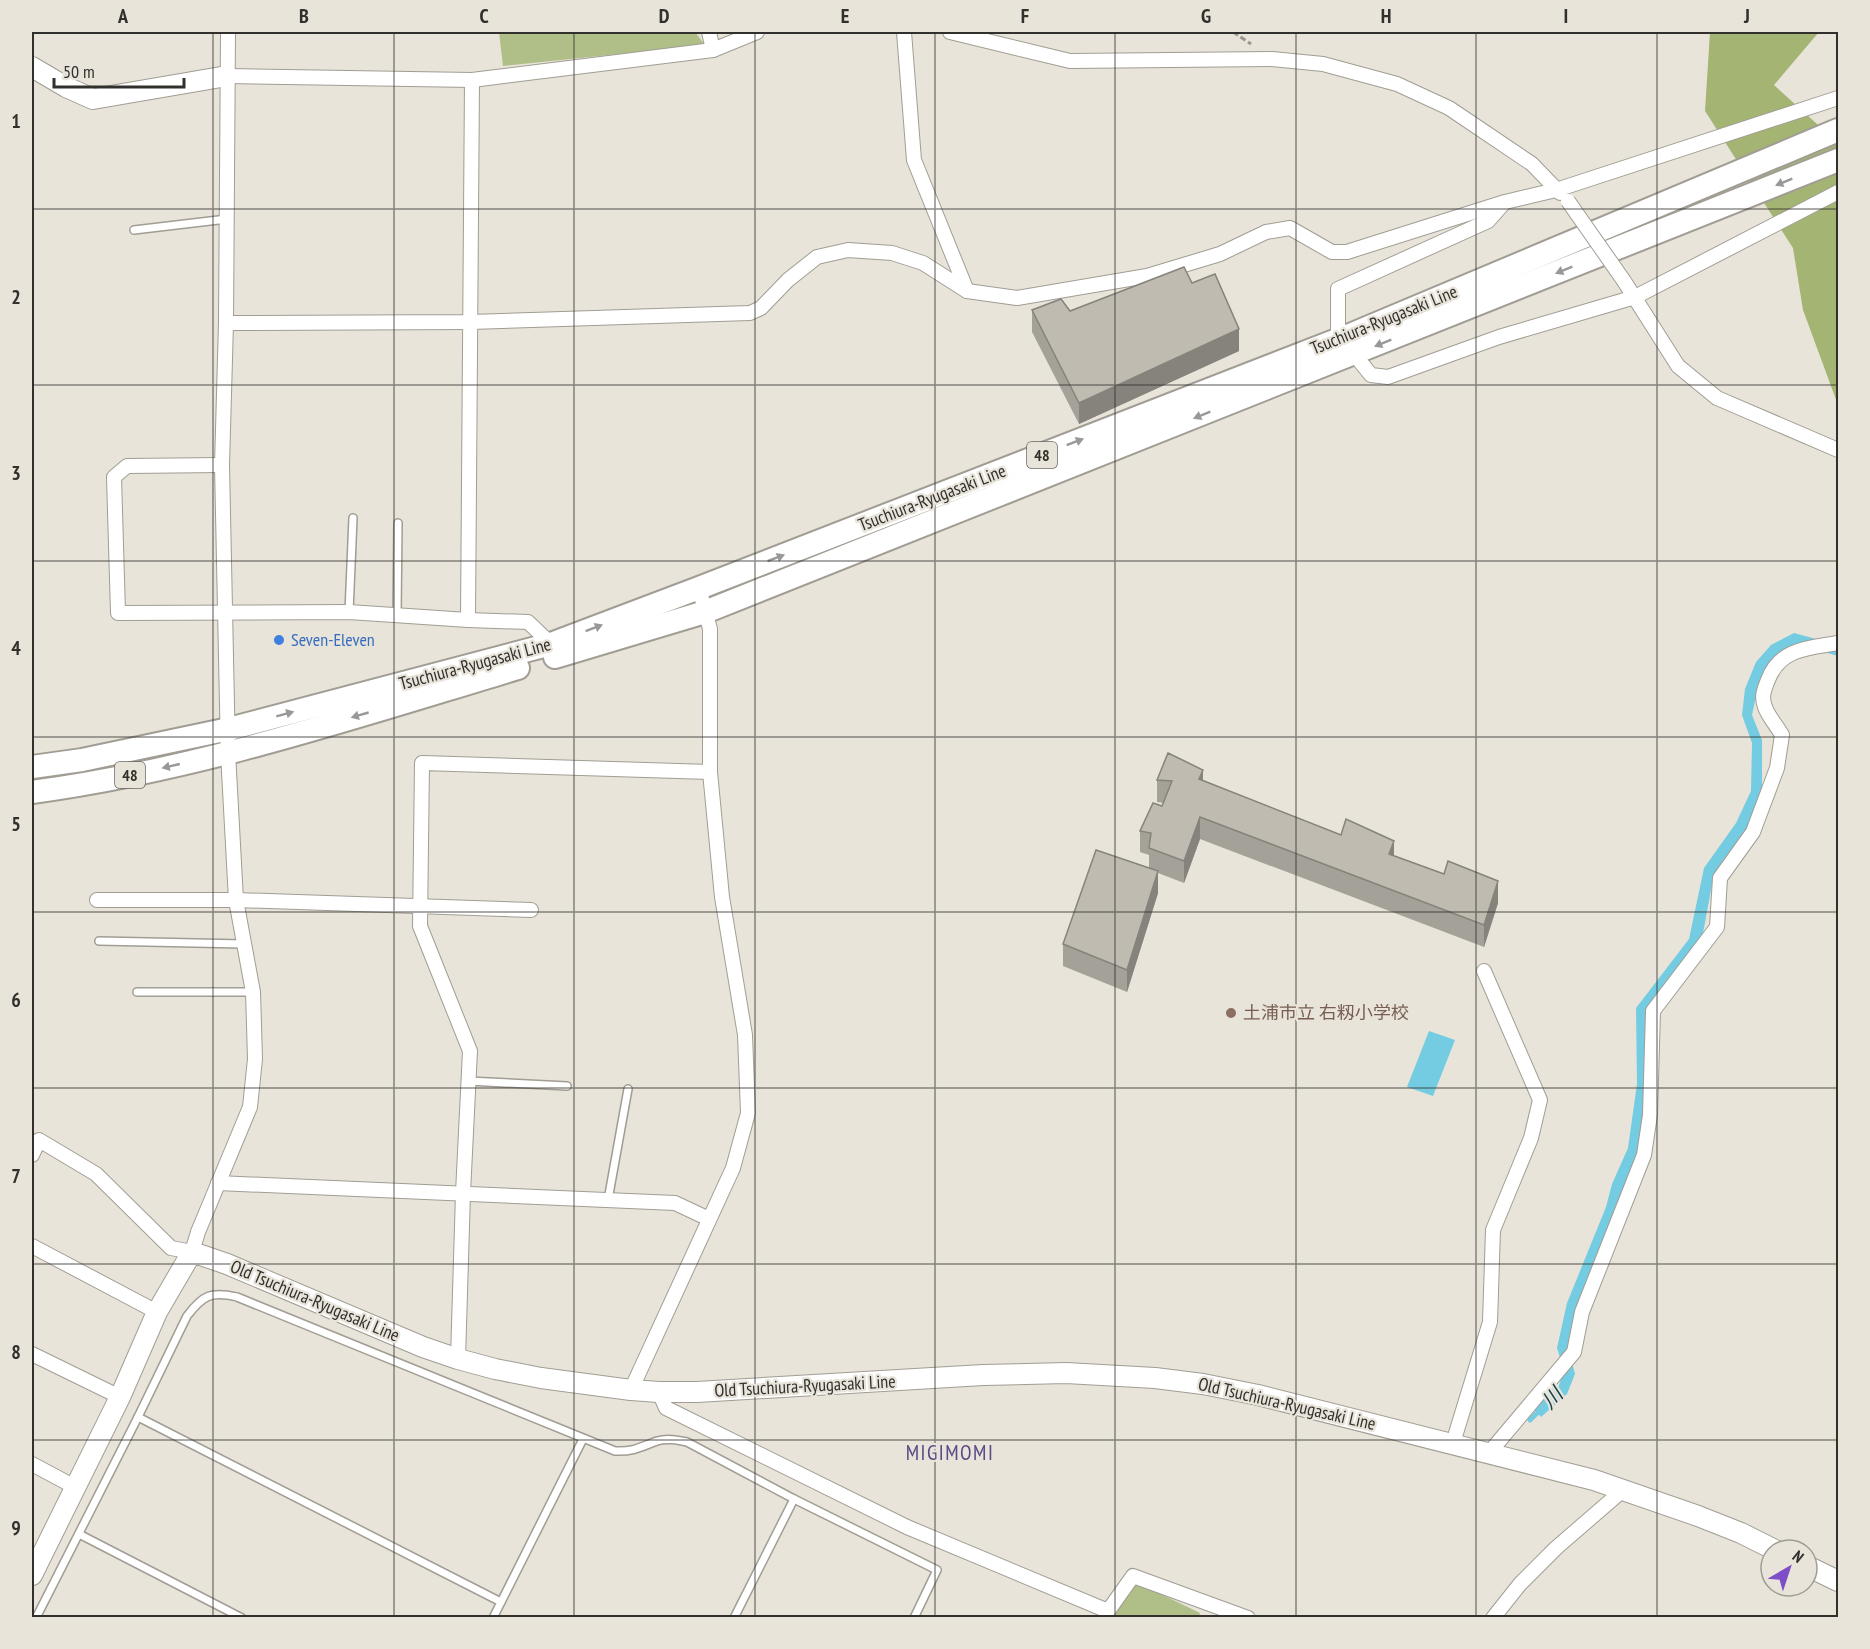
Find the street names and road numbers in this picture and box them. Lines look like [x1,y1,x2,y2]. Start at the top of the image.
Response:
street label: Tsuchiura-Ryugasaki Line [1307,280,1461,359]
road number: 48 [1027,442,1057,468]
street label: Tsuchiura-Ryugasaki Line [855,459,1009,536]
street label: Tsuchiura-Ryugasaki Line [396,632,553,695]
road number: 48 [115,762,145,788]
street label: Old Tsuchiura-Ryugasaki Line [227,1254,403,1347]
street label: Old Tsuchiura-Ryugasaki Line [714,1369,896,1402]
street label: Old Tsuchiura-Ryugasaki Line [1196,1372,1378,1435]

